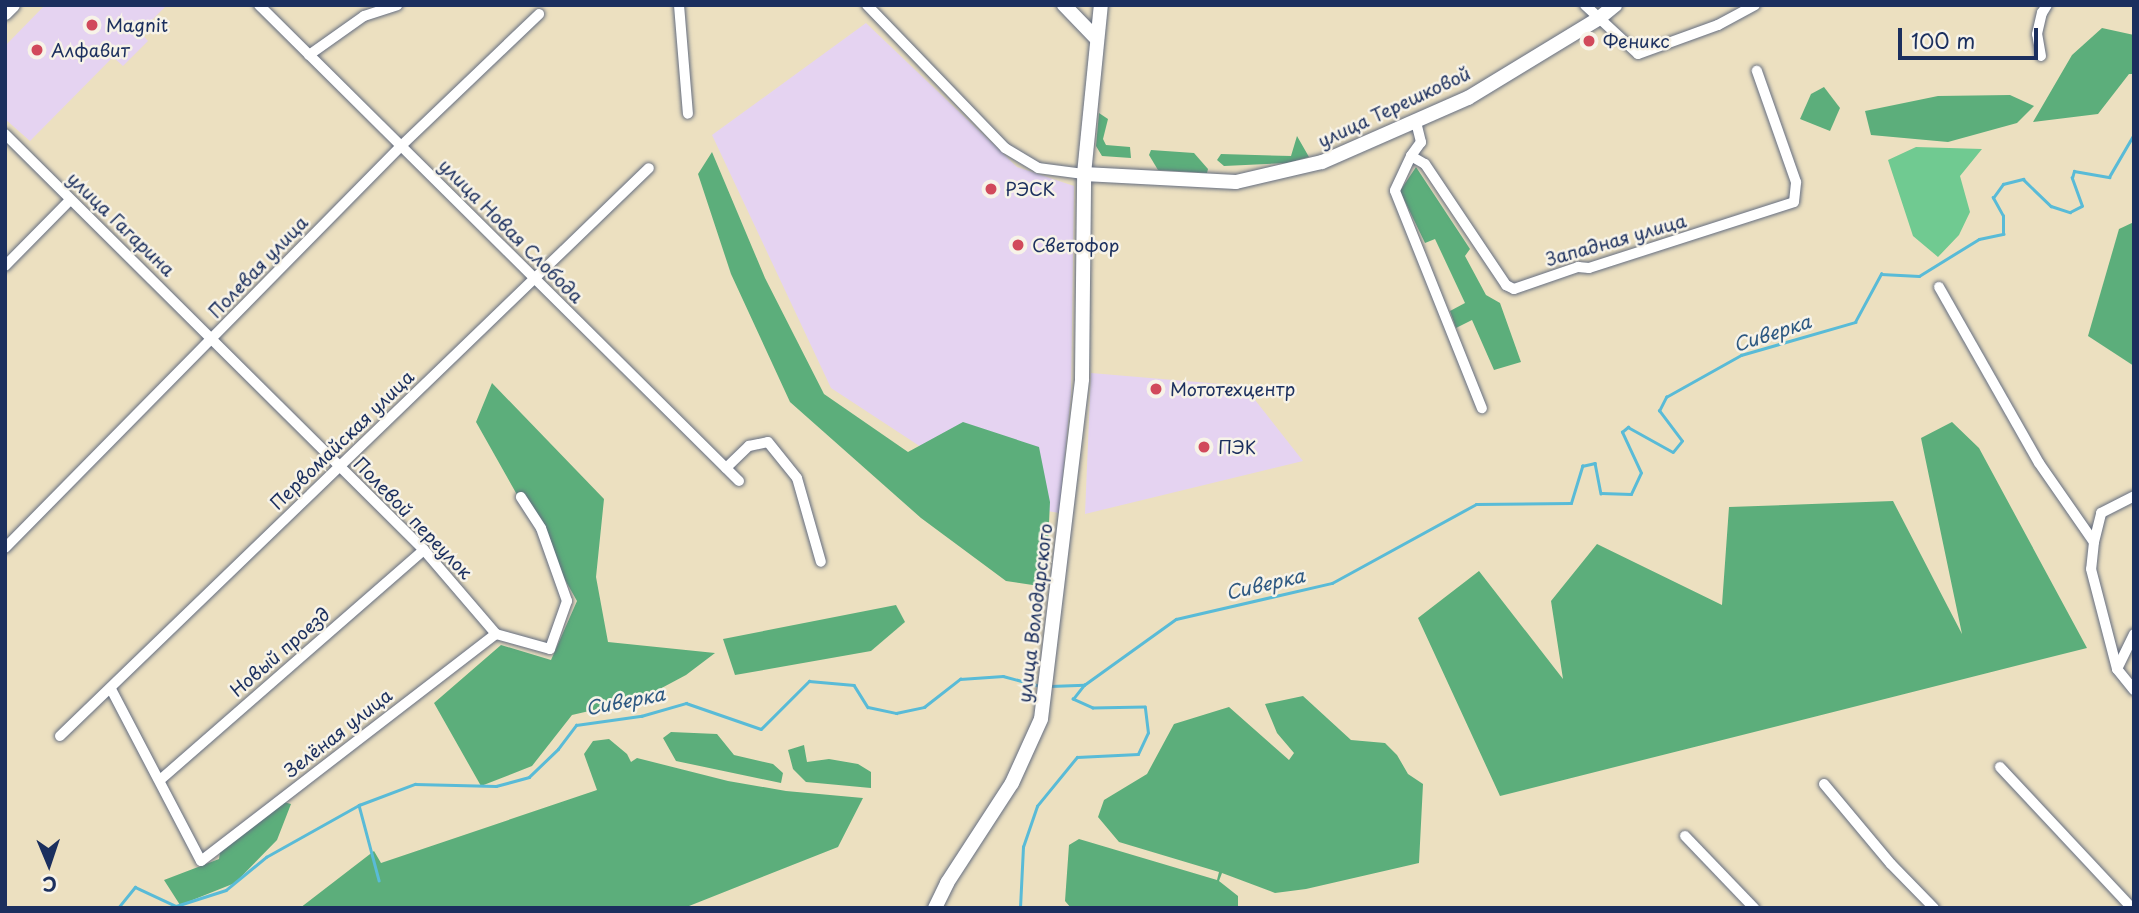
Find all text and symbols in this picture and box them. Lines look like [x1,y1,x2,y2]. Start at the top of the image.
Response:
place label: Magnit [106,14,168,36]
scale bar [1901,14,2041,58]
marker: Magnit [84,17,100,33]
text: 100 m [1911,24,1975,56]
place label: Феникс [1603,30,1670,52]
marker: Феникс [1581,33,1597,49]
place label: Алфавит [51,39,130,61]
marker: Алфавит [29,42,45,58]
street label: улица Терешковой [1314,62,1474,152]
street label: улица Новая Слобода [434,154,588,308]
street label: улица Гагарина [63,167,179,281]
place label: РЭСК [1005,178,1055,200]
marker: РЭСК [983,181,999,197]
street label: Западная улица [1543,209,1689,271]
street label: Полевая улица [204,211,312,323]
place label: Светофор [1032,234,1119,256]
marker: Светофор [1010,237,1026,253]
water label: Сиверка [1730,310,1814,356]
street label: Первомайская улица [265,366,419,514]
place label: Мототехцентр [1170,378,1295,400]
marker: Мототехцентр [1148,381,1164,397]
place label: ПЭК [1218,436,1256,458]
marker: ПЭК [1196,439,1212,455]
street label: Полевой переулок [349,453,477,583]
street label: улица Володарского [1013,522,1057,704]
water label: Сиверка [1223,564,1307,604]
street label: Новый проезд [226,603,334,701]
water label: Сиверка [583,682,667,720]
street label: Зелёная улица [279,684,397,782]
north arrow [14,829,84,899]
text: С [42,871,57,899]

